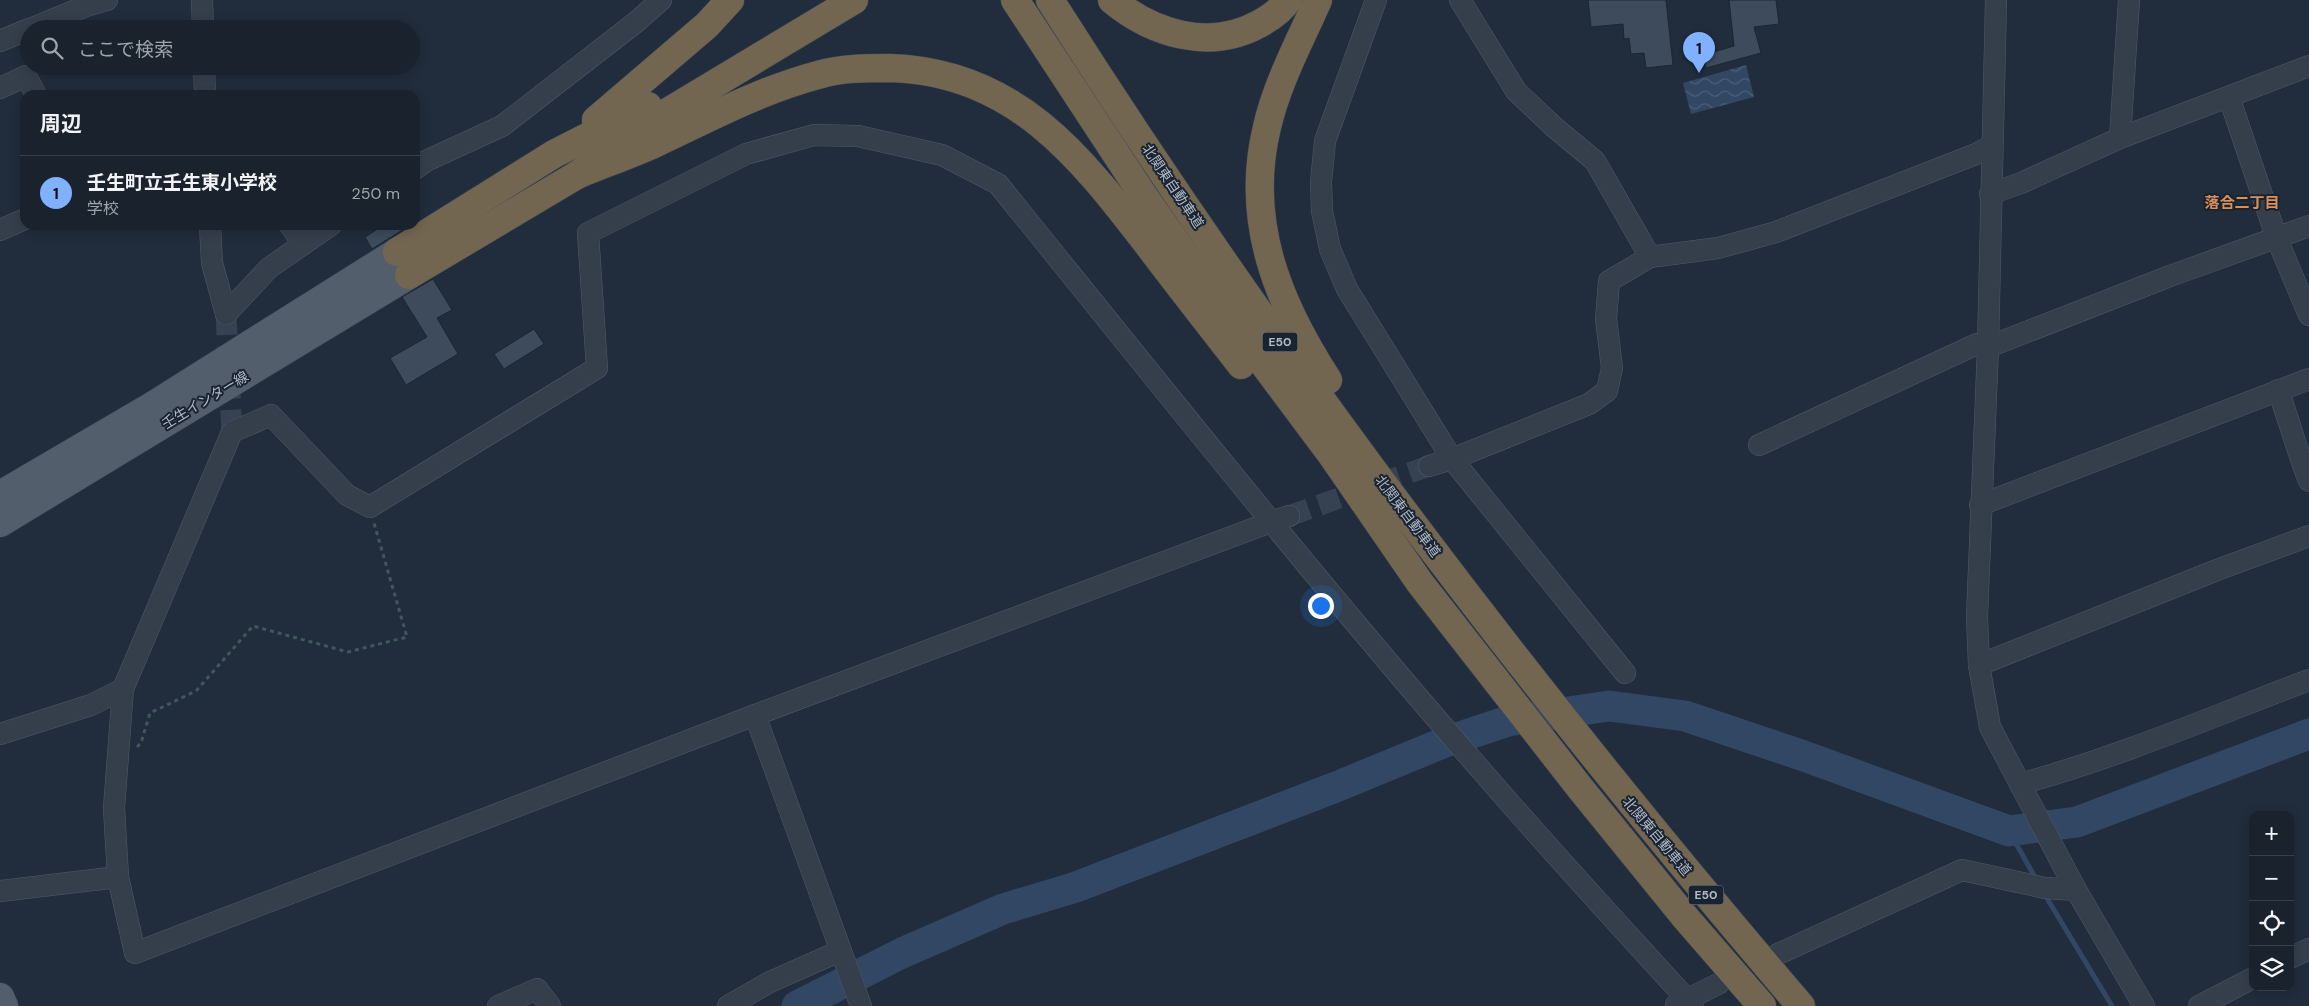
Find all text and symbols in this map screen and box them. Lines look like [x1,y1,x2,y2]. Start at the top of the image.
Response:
search box [20,20,420,75]
pin: 1 [1683,32,1715,73]
icon: search [38,34,66,62]
text: ここで検索 [78,37,173,62]
text: 周辺 [40,110,82,138]
street label: 北関東自動車道 [1138,140,1208,232]
text: 壬生町立壬生東小学校 [87,170,277,195]
text: 1 [53,183,59,204]
text: 250 m [352,183,400,204]
district label: 落合二丁目 [2204,193,2280,213]
text: 学校 [87,198,119,219]
road number: E50 [1262,332,1298,352]
street label: 壬生インター線 [158,367,252,433]
street label: 北関東自動車道 [1371,471,1445,561]
your location [1308,593,1334,619]
street label: 北関東自動車道 [1619,793,1695,879]
map controls [2249,811,2294,991]
button: + [2249,811,2294,856]
button: − [2249,856,2294,901]
road number: E50 [1688,886,1724,904]
button: locate [2249,901,2294,946]
button: layers [2249,946,2294,991]

